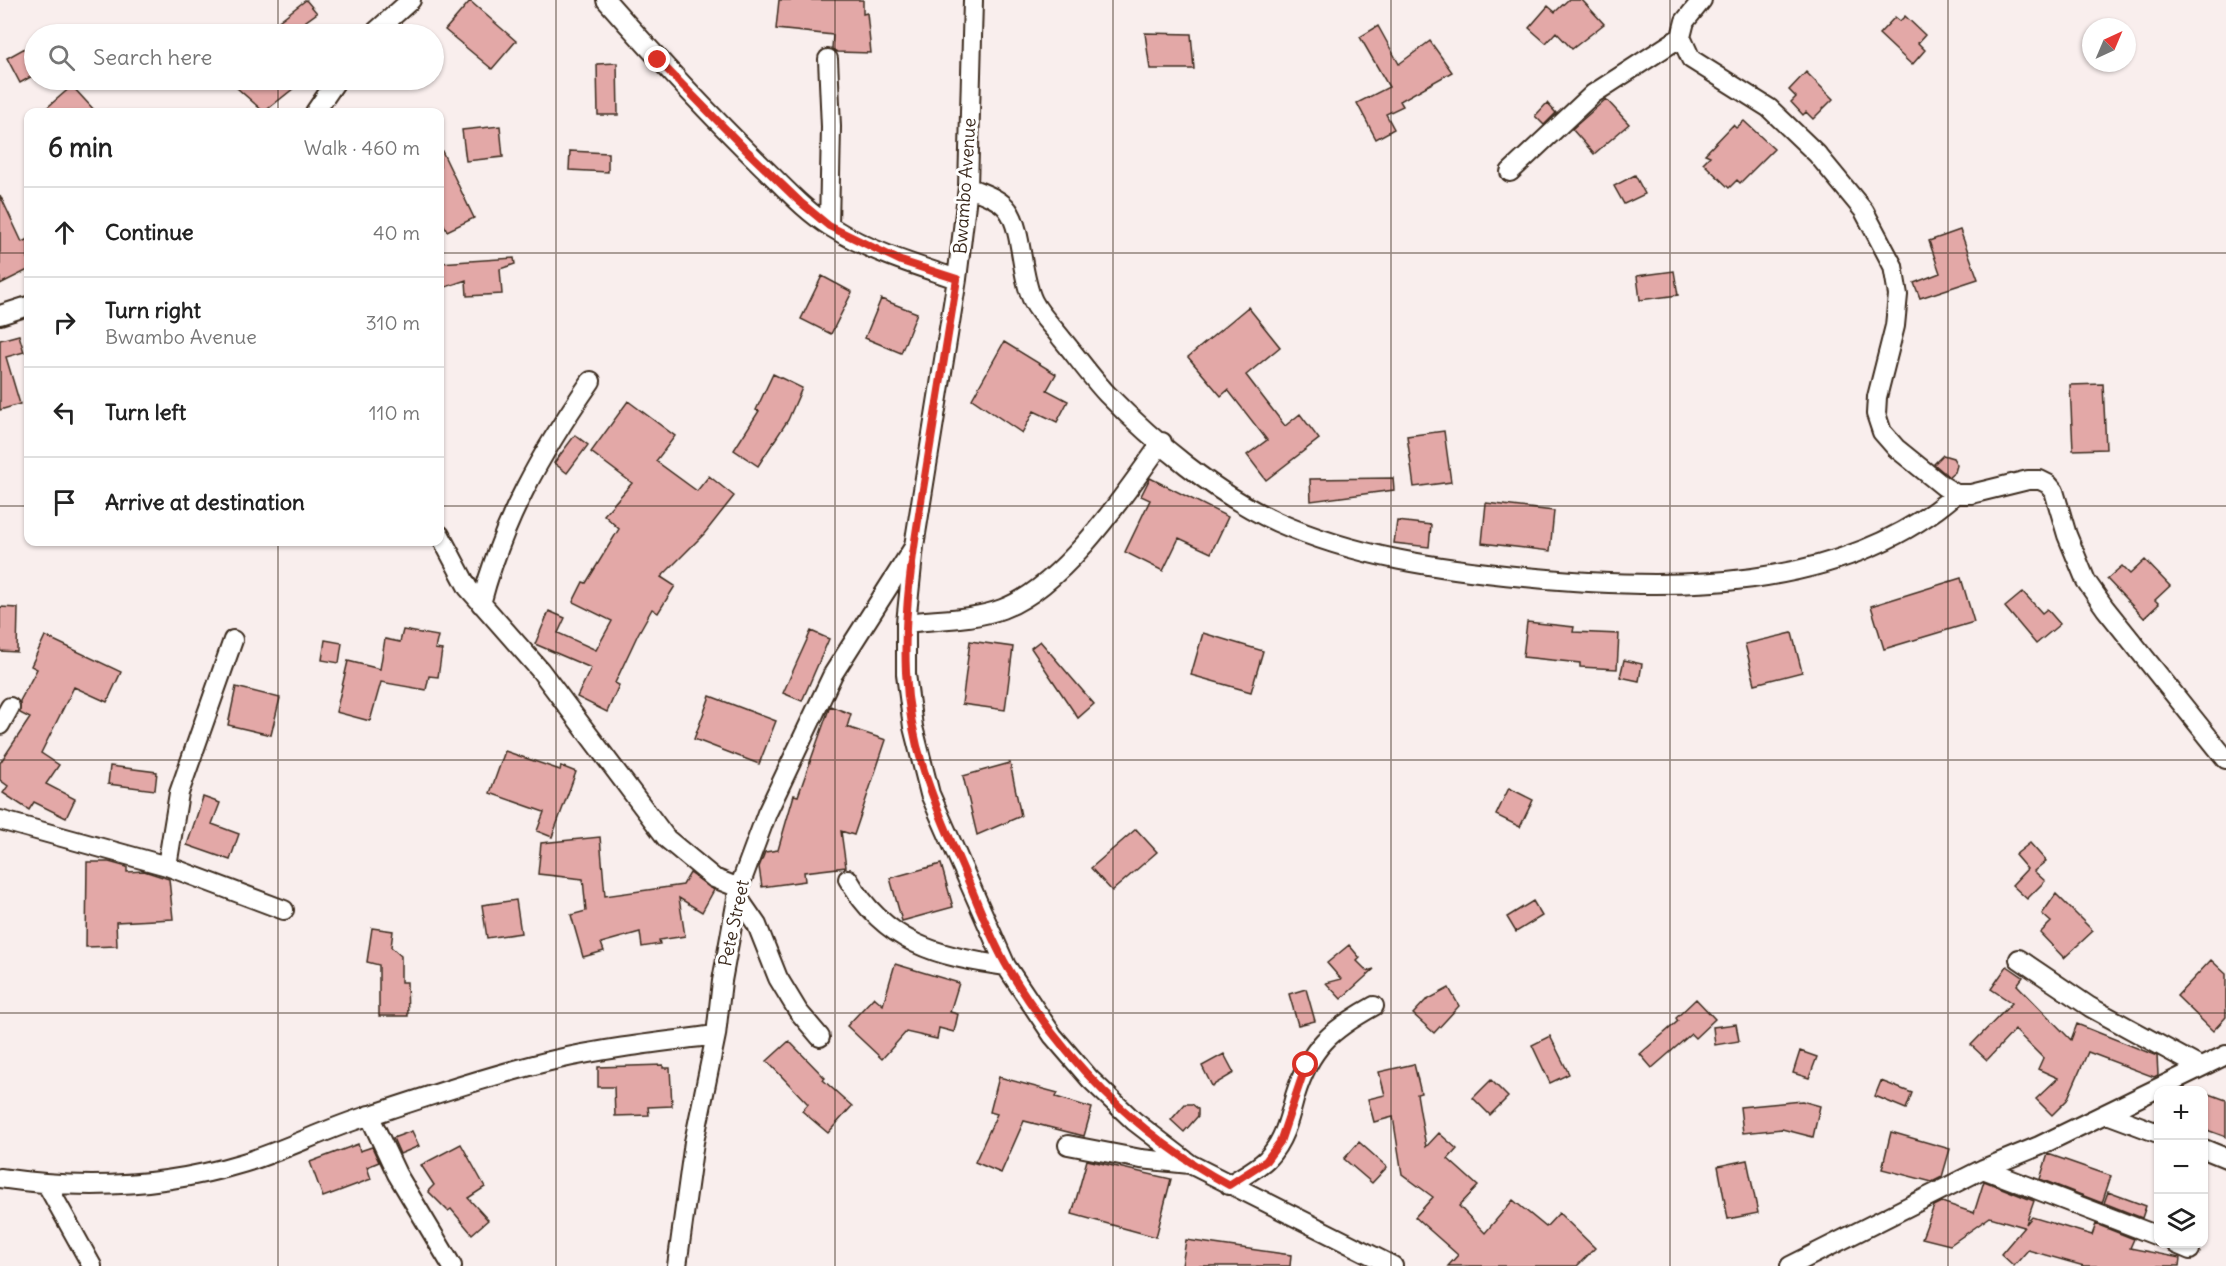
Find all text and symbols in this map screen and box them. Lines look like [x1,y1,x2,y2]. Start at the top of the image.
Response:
north arrow [2082,18,2136,72]
search box [24,24,444,90]
icon: search [45,41,78,74]
text: Search here [93,43,212,71]
route end [644,46,670,72]
street label: Bwambo Avenue [948,117,981,255]
text: 6 min [48,131,113,164]
text: Walk · 460 m [304,135,420,160]
icon: ahead [48,216,81,249]
text: Continue [105,218,194,246]
text: 40 m [373,220,420,245]
text: Turn right [105,296,201,324]
icon: right [48,306,81,339]
text: 310 m [365,310,420,335]
text: Bwambo Avenue [105,324,257,349]
icon: left [48,396,81,429]
text: Turn left [105,398,186,426]
text: 110 m [369,400,420,425]
icon: arrive [48,486,81,519]
text: Arrive at destination [105,488,305,516]
street label: Pete Street [713,878,754,968]
route start [1292,1051,1318,1077]
map controls [2154,1086,2208,1248]
button: + [2154,1086,2208,1140]
button: − [2154,1140,2208,1194]
button: layers [2154,1194,2208,1248]

